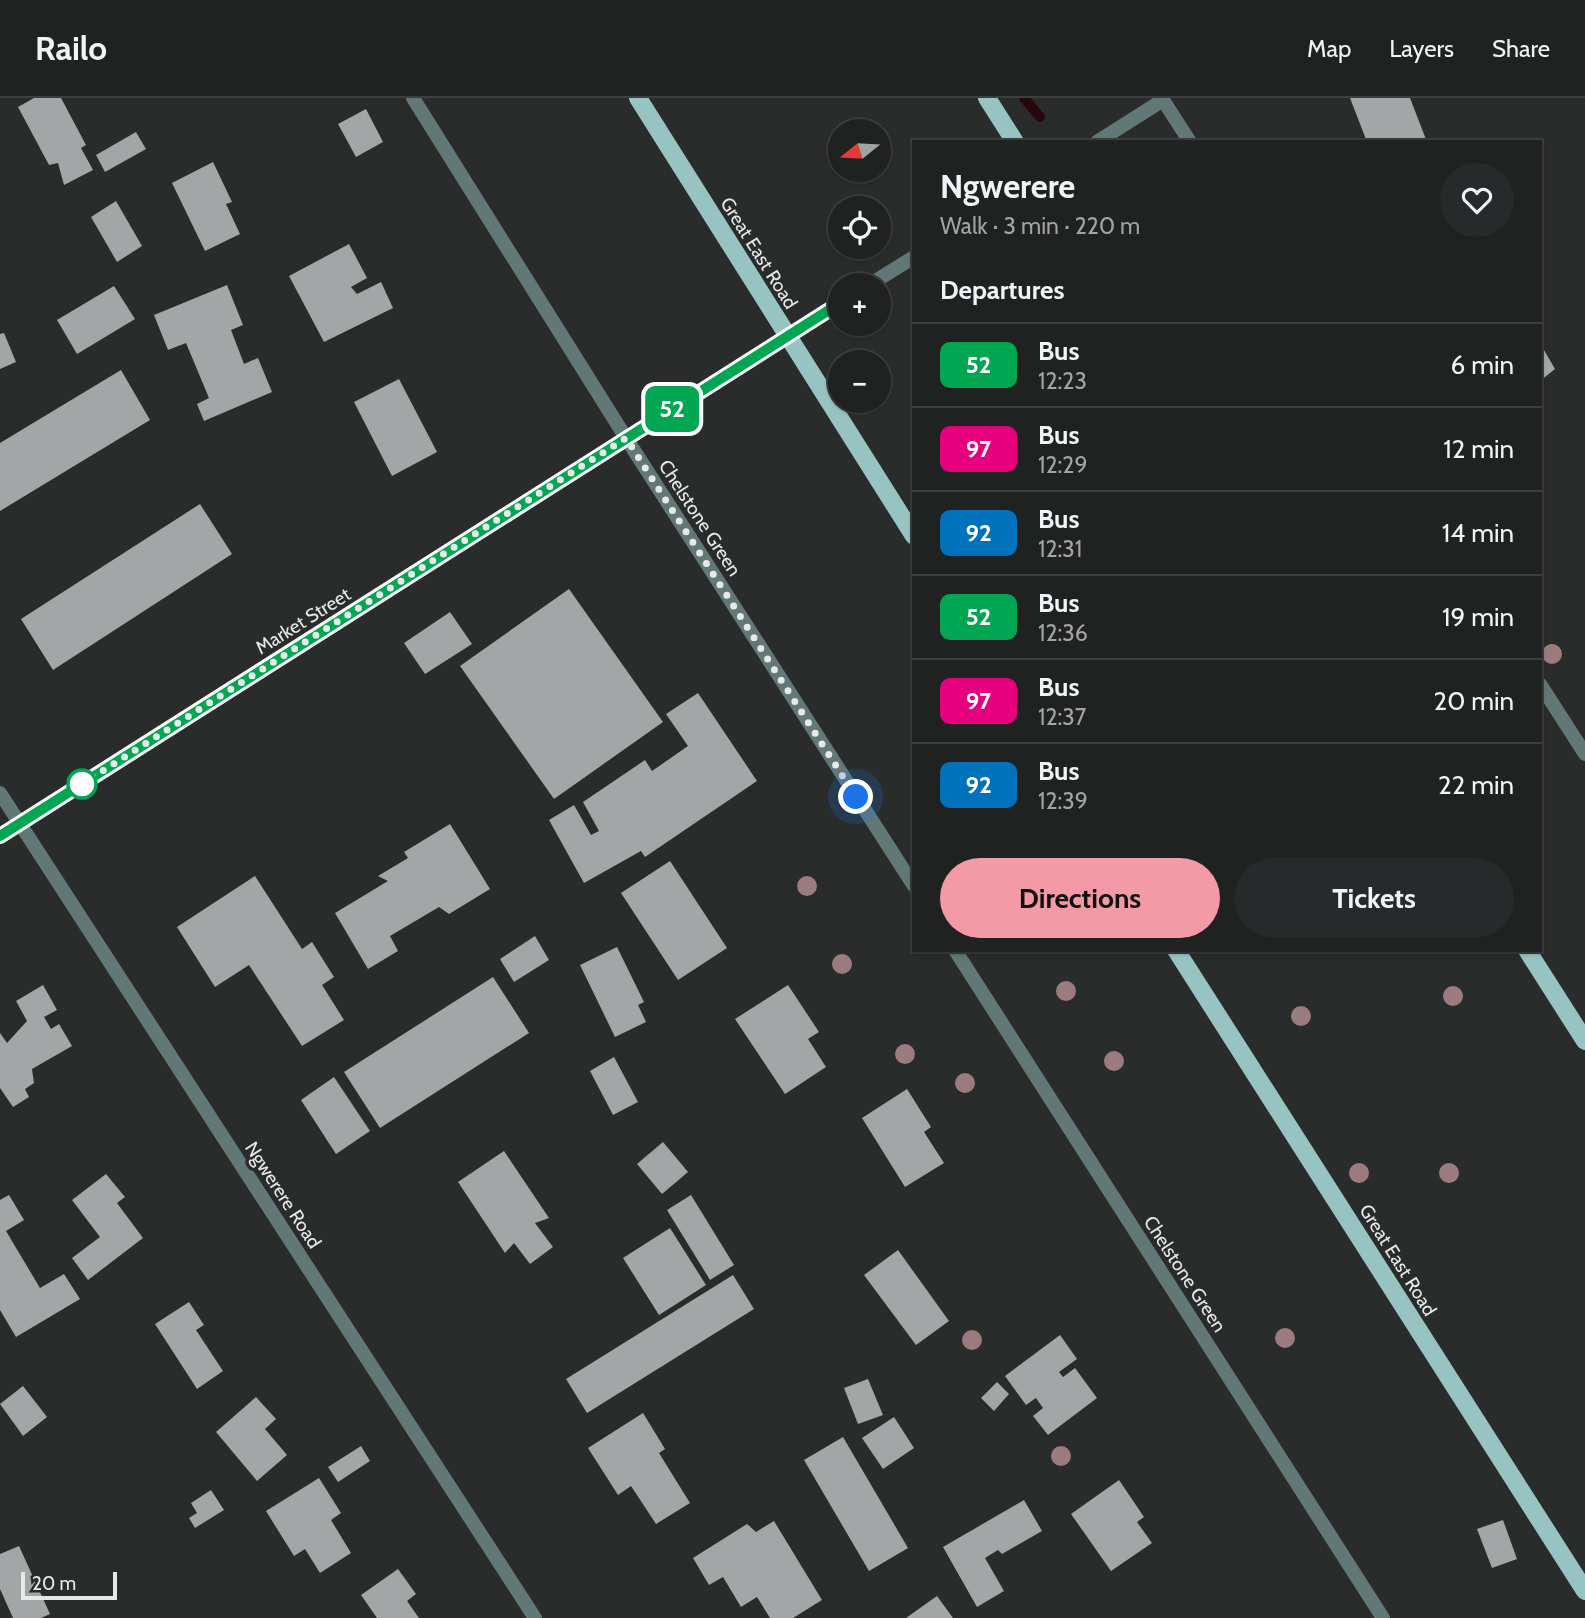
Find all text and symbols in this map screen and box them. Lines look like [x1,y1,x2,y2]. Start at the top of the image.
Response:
text: Railo [35,28,107,68]
text: Map [1307,34,1351,63]
text: Layers [1389,34,1454,63]
text: Share [1492,34,1550,63]
north arrow [828,119,891,182]
map controls [828,119,891,413]
button: heart [1440,163,1514,237]
text: Ngwerere [940,166,1075,206]
street label: Great East Road [716,193,802,313]
button: locate [828,196,891,259]
text: Walk · 3 min · 220 m [940,212,1140,240]
button: + [828,273,891,336]
text: Departures [940,274,1064,306]
text: Bus [1038,335,1079,367]
text: 6 min [1451,349,1514,381]
button: − [828,350,891,413]
text: 52 [966,350,991,379]
text: 12:23 [1038,367,1087,395]
line badge: 52 [640,386,704,432]
text: 52 [659,394,685,423]
text: Bus [1038,419,1079,451]
text: 12 min [1443,433,1514,465]
text: 97 [966,434,991,463]
text: 12:29 [1038,451,1087,479]
street label: Chelstone Green [654,456,746,580]
text: Bus [1038,503,1079,535]
text: 14 min [1442,517,1514,549]
text: 92 [965,518,992,547]
text: 12:31 [1038,535,1082,563]
street label: Market Street [251,582,355,659]
text: Bus [1038,587,1079,619]
text: 19 min [1442,601,1514,633]
text: 52 [966,602,991,631]
text: 12:36 [1038,619,1088,647]
text: Bus [1038,671,1079,703]
text: 20 min [1434,685,1514,717]
text: 97 [966,686,991,715]
text: 12:37 [1038,703,1086,731]
text: Bus [1038,755,1079,787]
unlabelled marker [67,769,97,799]
text: 22 min [1438,769,1514,801]
text: 92 [965,770,992,799]
your location [838,779,873,814]
text: 12:39 [1038,787,1088,815]
button: Directions [940,858,1220,938]
button: Tickets [1234,858,1514,938]
street label: Ngwerere Road [240,1137,326,1253]
street label: Great East Road [1355,1200,1441,1320]
street label: Chelstone Green [1139,1212,1231,1336]
scale bar [21,1569,117,1601]
text: 20 m [32,1572,76,1595]

